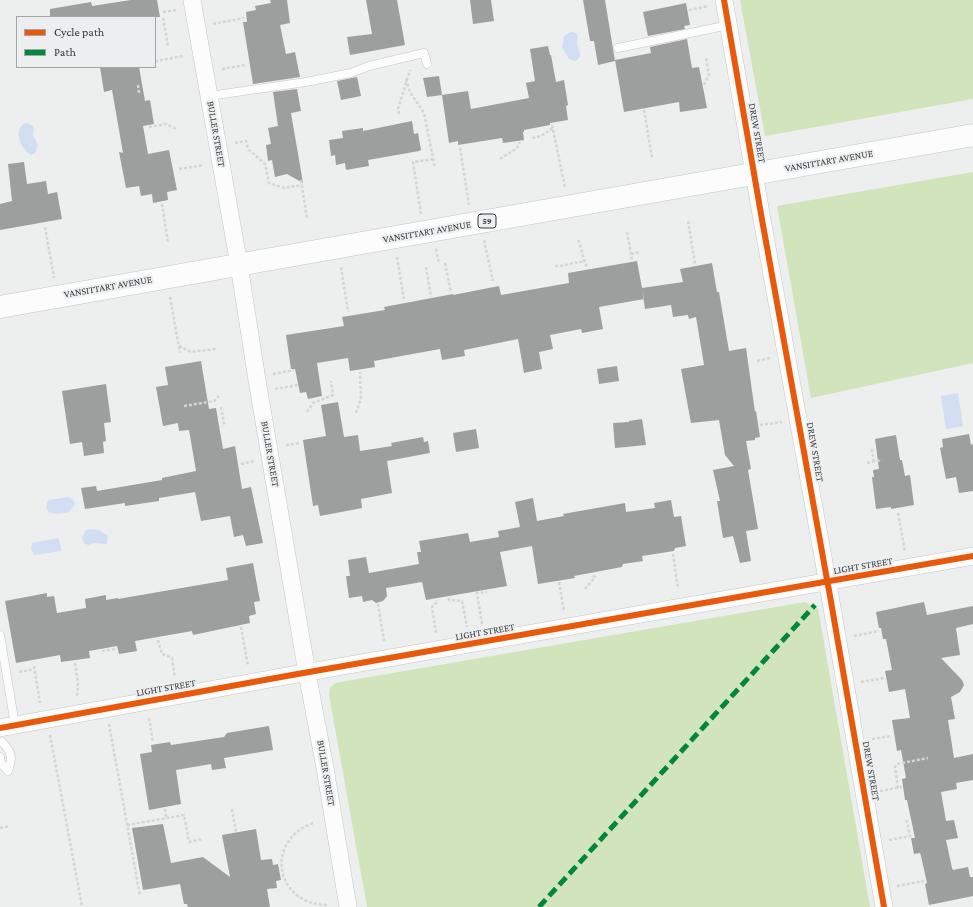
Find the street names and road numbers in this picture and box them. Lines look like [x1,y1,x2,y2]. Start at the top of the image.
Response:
street label: BULLER STREET [204,100,228,168]
street label: DREW STREET [746,102,768,164]
street label: VANSITTART AVENUE [784,147,874,175]
road number: 59 [478,214,496,228]
street label: VANSITTART AVENUE [382,218,472,246]
street label: VANSITTART AVENUE [63,273,153,301]
street label: BULLER STREET [258,420,282,488]
street label: DREW STREET [804,421,826,483]
street label: LIGHT STREET [832,555,894,577]
street label: LIGHT STREET [454,621,516,643]
street label: LIGHT STREET [135,677,197,699]
street label: BULLER STREET [314,739,338,807]
street label: DREW STREET [860,740,882,802]

